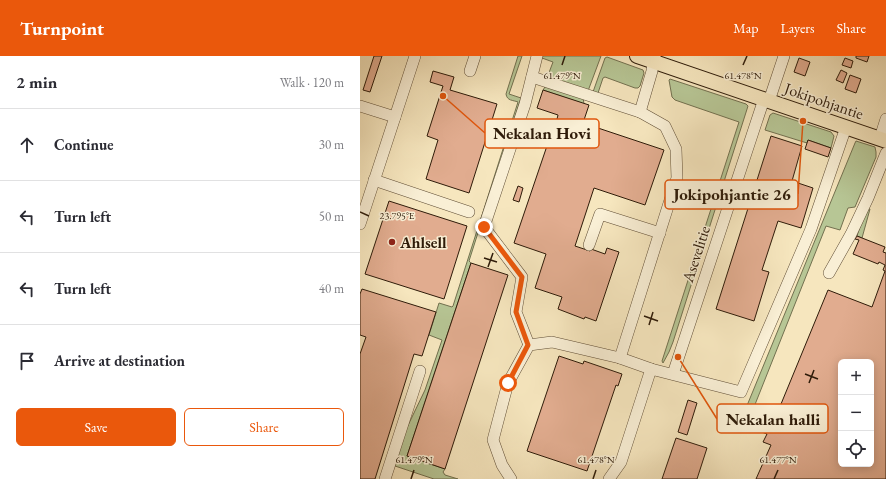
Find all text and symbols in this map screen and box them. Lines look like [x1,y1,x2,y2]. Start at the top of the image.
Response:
text: Turnpoint [20,16,104,41]
text: Map [733,19,758,37]
text: Layers [780,19,815,37]
text: Share [837,19,866,37]
text: 61.479°N [543,69,581,82]
text: 61.478°N [724,69,762,82]
text: 2 min [16,71,57,93]
text: Walk · 120 m [280,74,344,91]
street label: Jokipohjantie [780,77,866,124]
callout: Nekalan Hovi [485,119,599,148]
text: Nekalan Hovi [493,122,591,144]
icon: ahead [16,134,38,156]
text: Continue [54,135,114,154]
text: 30 m [319,136,344,153]
callout: Jokipohjantie 26 [665,180,798,209]
text: Jokipohjantie 26 [671,183,791,205]
icon: left [16,206,38,228]
text: Turn left [54,207,111,226]
text: 50 m [319,208,344,225]
text: 23.795°E [380,209,415,222]
route end [475,218,493,236]
street label: Asevelitie [677,223,715,286]
place label: Ahlsell [399,232,447,253]
marker: Ahlsell [387,237,397,247]
icon: left [16,278,38,300]
text: Turn left [54,279,111,298]
text: 40 m [319,280,344,297]
icon: arrive [16,350,38,372]
text: Arrive at destination [54,351,185,370]
map controls [838,359,874,467]
button: + [838,359,874,395]
route start [499,374,517,392]
button: − [838,395,874,431]
callout: Nekalan halli [717,404,828,433]
button: Save [16,408,176,446]
button: Share [184,408,344,446]
text: Nekalan halli [726,408,820,430]
button: locate [838,431,874,467]
text: 61.479°N [395,453,433,466]
text: 61.478°N [577,453,615,466]
text: 61.477°N [759,453,797,466]

